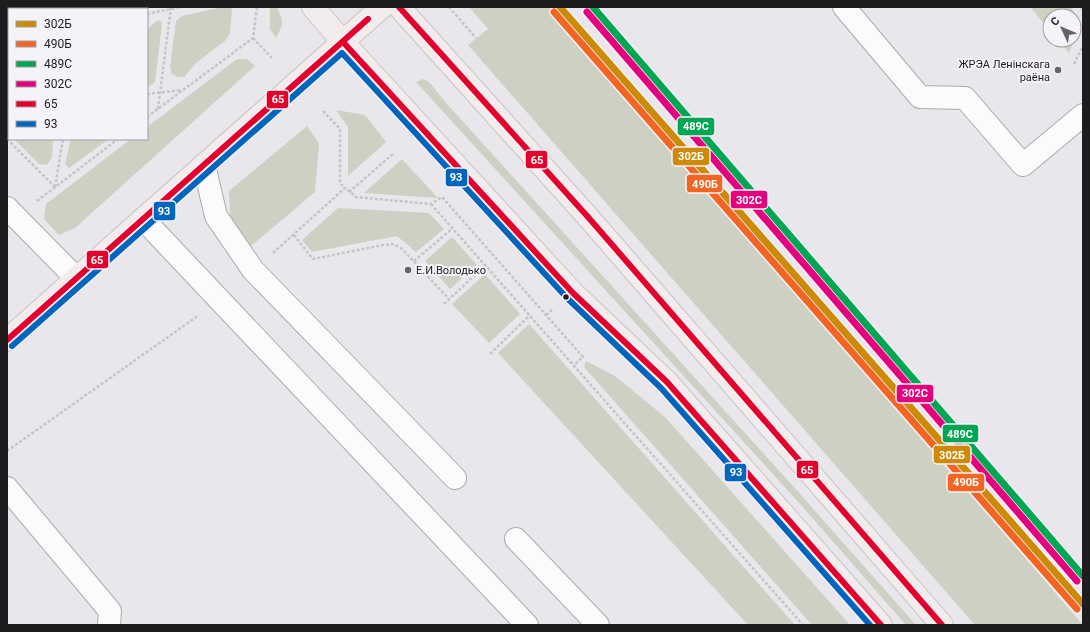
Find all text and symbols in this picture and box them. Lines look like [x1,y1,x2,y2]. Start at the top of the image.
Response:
legend [8,8,148,140]
north arrow [1042,8,1082,48]
text: С [1048,14,1062,29]
text: 302Б [44,17,72,31]
text: 490Б [44,37,72,51]
text: 489С [44,57,72,71]
place label: ЖРЭА Ленінскага раёна [958,58,1050,84]
marker: ЖРЭА Ленінскага раёна [1053,65,1063,75]
text: 302С [44,77,72,91]
line badge: 65 [266,90,289,109]
text: 65 [272,93,284,106]
text: 65 [44,97,58,111]
text: 93 [44,117,58,131]
line badge: 489С [677,117,715,136]
text: 489С [683,120,709,133]
line badge: 302Б [672,147,710,166]
line badge: 65 [525,150,548,169]
text: 302Б [678,150,704,163]
text: 65 [531,154,543,167]
line badge: 93 [445,168,468,187]
text: 93 [450,171,462,184]
line badge: 490Б [686,174,723,193]
text: 490Б [692,178,718,191]
line badge: 302С [730,190,768,209]
text: 302С [736,194,762,207]
line badge: 93 [153,201,176,221]
text: 93 [158,205,170,218]
line badge: 65 [86,250,109,269]
text: 65 [91,254,103,267]
place label: Е.И.Володько [416,264,486,277]
marker: Е.И.Володько [403,265,413,275]
unlabelled marker [561,292,571,302]
line badge: 302С [896,384,934,403]
text: 302С [902,387,928,400]
line badge: 489С [942,424,979,443]
text: 489С [947,428,973,441]
line badge: 302Б [933,445,971,464]
text: 302Б [939,449,965,462]
line badge: 65 [796,460,819,479]
line badge: 93 [724,463,747,482]
text: 65 [801,464,813,477]
text: 93 [730,466,742,479]
line badge: 490Б [947,473,985,492]
text: 490Б [953,476,979,489]

